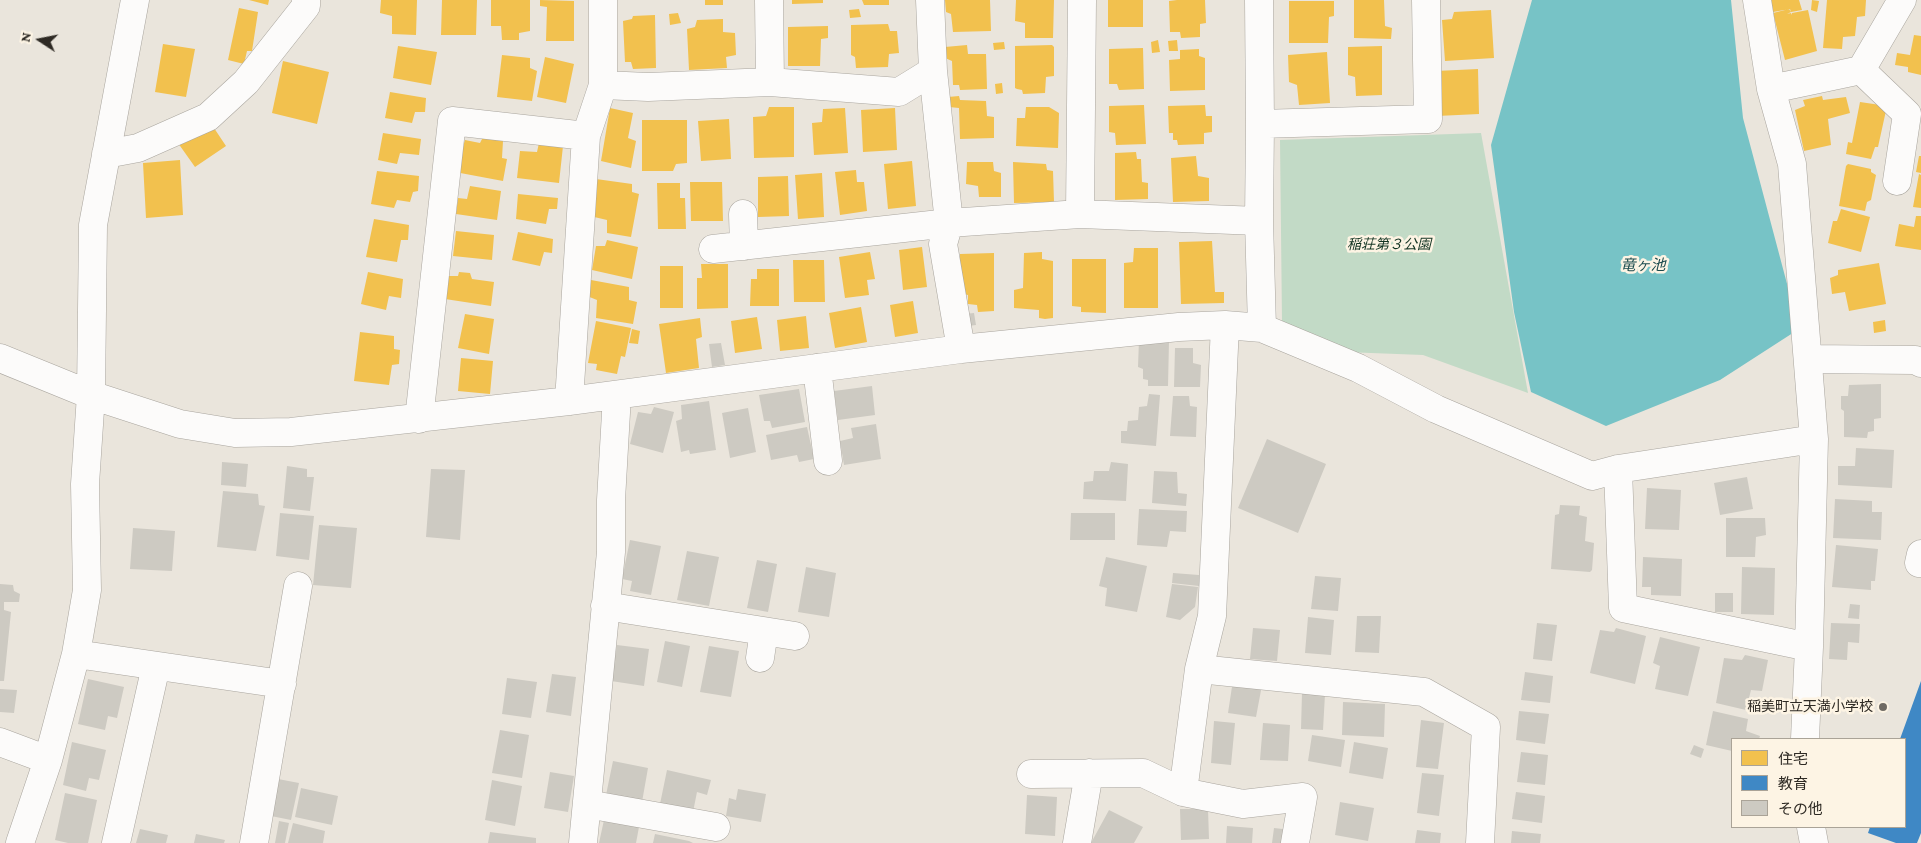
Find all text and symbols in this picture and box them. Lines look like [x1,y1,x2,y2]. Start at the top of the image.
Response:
north arrow [15,15,65,65]
text: N [17,31,34,43]
park label: 稲荘第３公園 [1347,237,1431,253]
water label: 竜ヶ池 [1621,256,1665,274]
place label: 稲美町立天満小学校 [1747,699,1873,715]
marker: 稲美町立天満小学校 [1877,701,1889,713]
legend [1731,738,1906,828]
text: 住宅 [1778,751,1808,767]
text: 教育 [1778,776,1808,792]
text: その他 [1778,801,1823,817]

